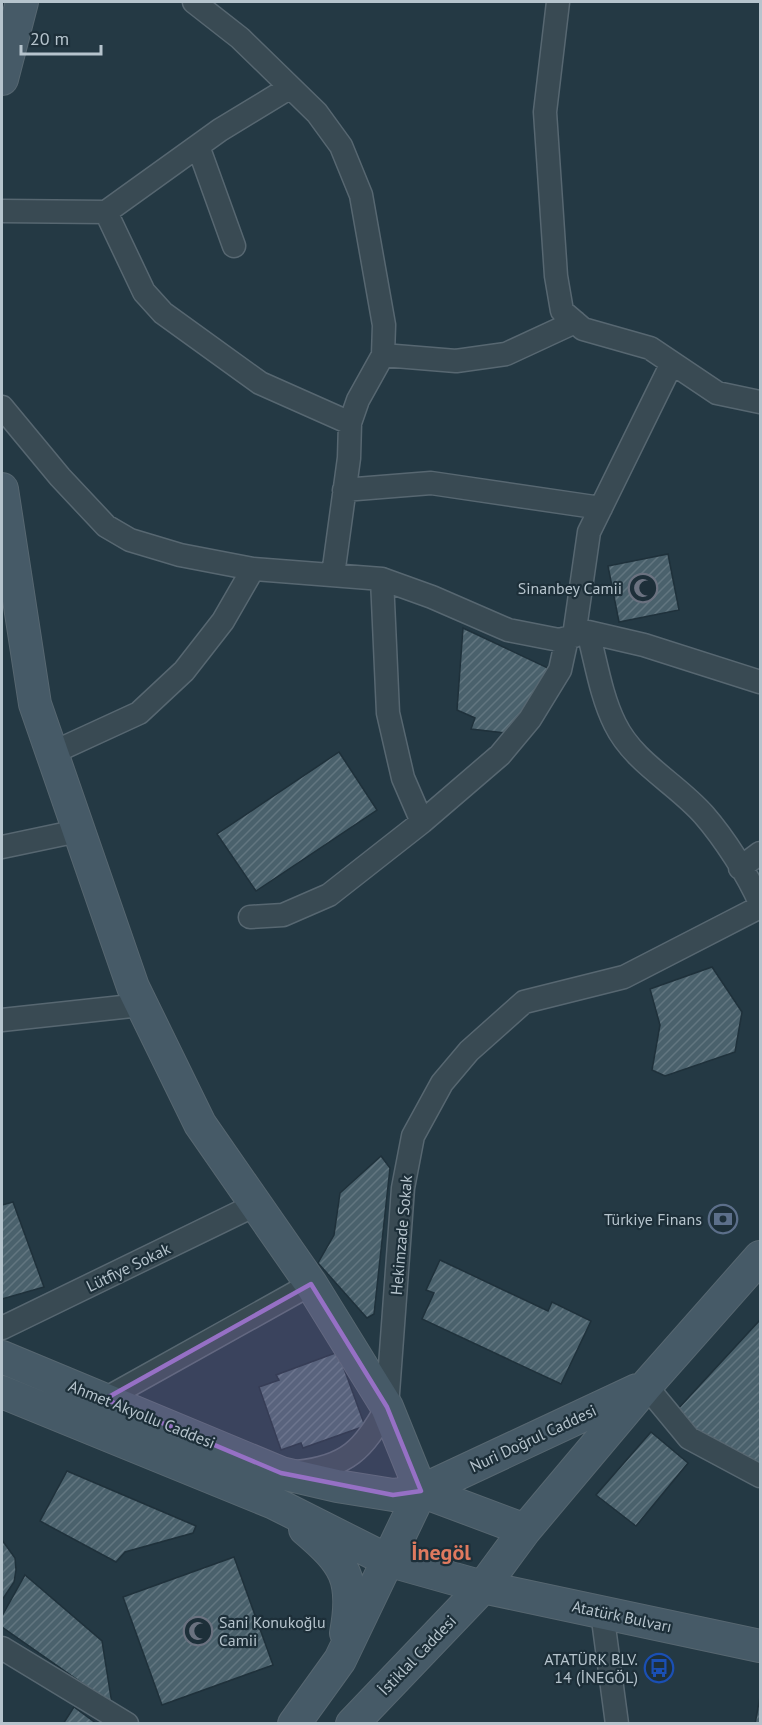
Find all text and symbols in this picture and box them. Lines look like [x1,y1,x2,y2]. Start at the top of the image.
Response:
scale bar [21,18,100,56]
text: 20 m [30,27,69,50]
mosque icon: Sinanbey Camii [627,572,659,604]
place label: Sinanbey Camii [518,578,622,598]
street label: Hekimzade Sokak [386,1174,416,1296]
bank icon: Türkiye Finans [707,1203,739,1235]
place label: Türkiye Finans [604,1209,702,1229]
street label: Lütfiye Sokak [83,1238,174,1296]
street label: Ahmet Akyollu Caddesi [66,1375,218,1453]
street label: Nuri Doğrul Caddesi [467,1400,599,1476]
district label: İnegöl [411,1538,471,1566]
street label: Atatürk Bulvarı [570,1596,674,1636]
street label: İstiklal Caddesi [374,1611,460,1699]
place label: Sani Konukoğlu Camii [219,1612,326,1650]
mosque icon: Sani Konukoğlu Camii [182,1615,214,1647]
place label: ATATÜRK BLV. 14 (İNEGÖL) [544,1649,638,1687]
bus stop icon: ATATÜRK BLV. 14 (İNEGÖL) [643,1652,675,1684]

